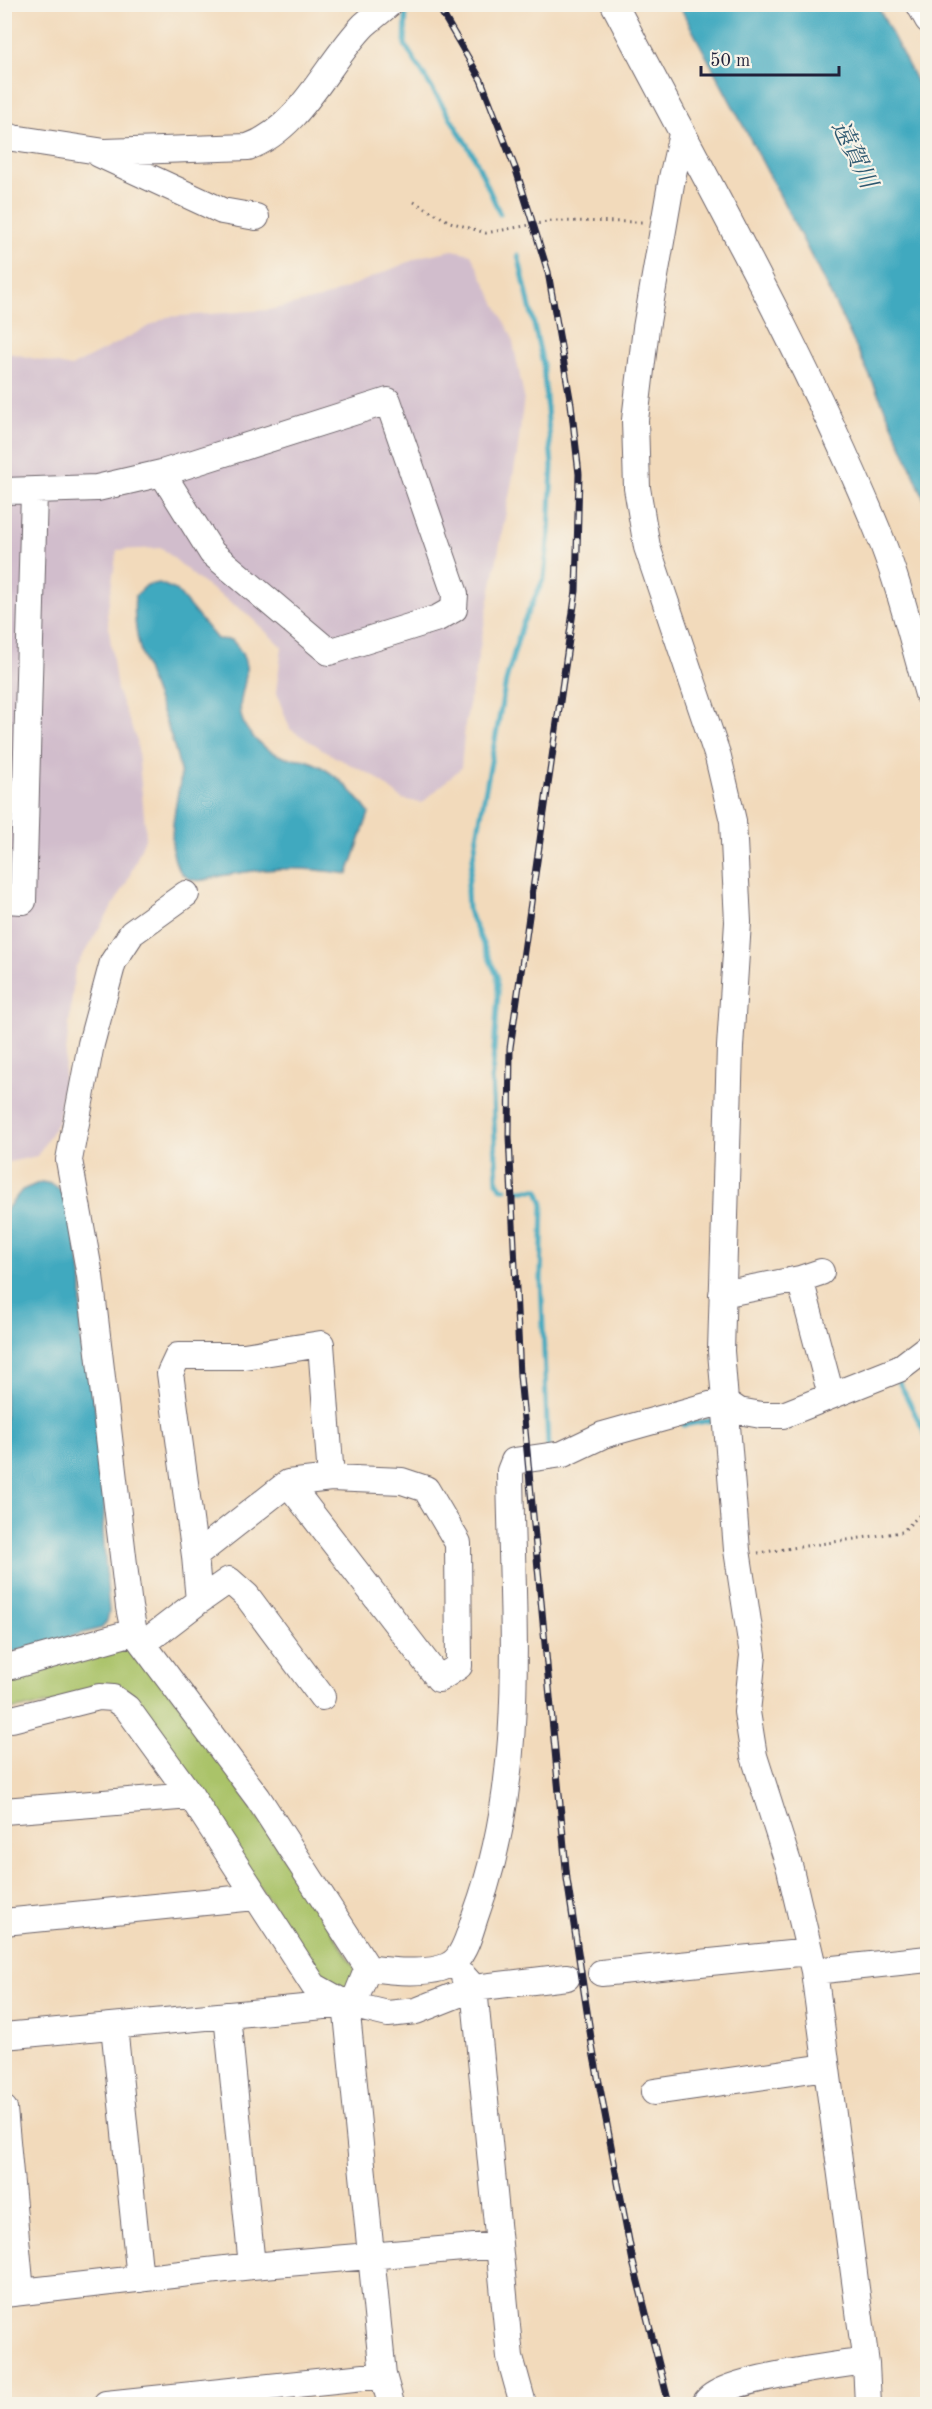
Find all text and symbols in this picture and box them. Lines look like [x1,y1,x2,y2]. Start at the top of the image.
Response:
scale bar [701,39,839,77]
text: 50 m [710,52,750,70]
water label: 遠賀川 [826,116,884,195]

